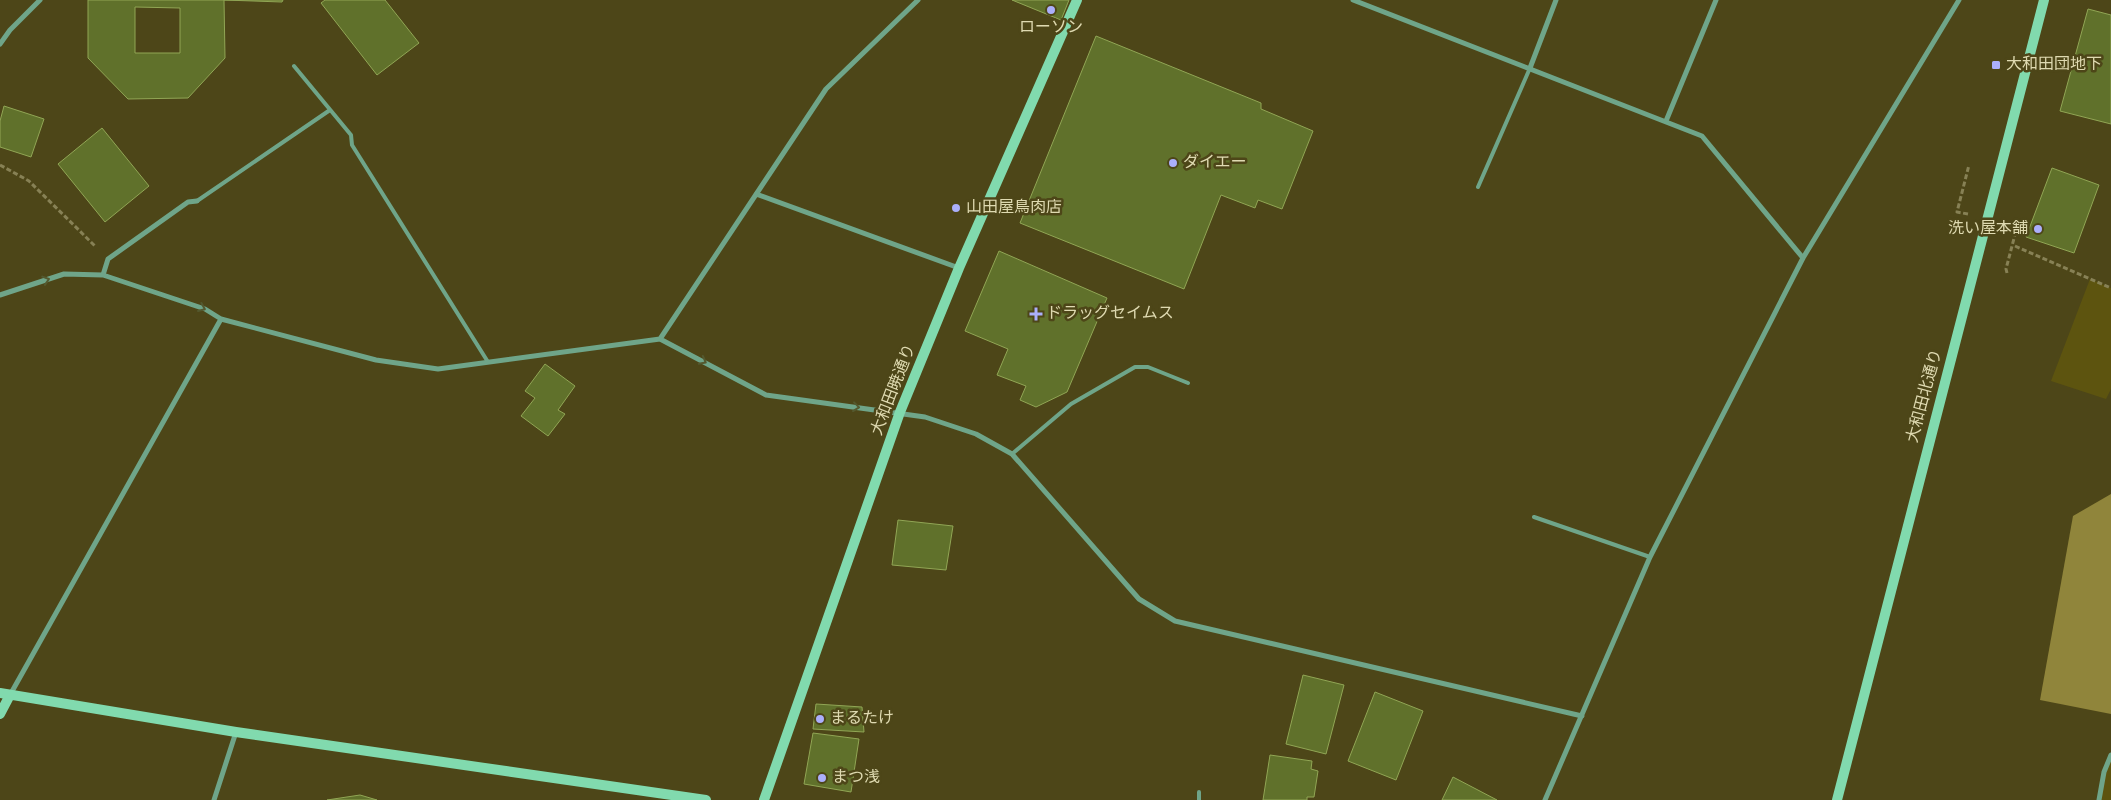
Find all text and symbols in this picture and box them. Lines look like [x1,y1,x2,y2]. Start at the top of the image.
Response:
marker: ローソン [1045,4,1057,16]
place label: ローソン [1019,18,1083,38]
place label: 大和田団地下 [2006,55,2102,75]
marker: 大和田団地下 [1990,59,2002,71]
place label: ダイエー [1183,153,1247,173]
marker: ダイエー [1167,157,1179,169]
place label: 山田屋鳥肉店 [966,198,1062,218]
marker: 山田屋鳥肉店 [950,202,962,214]
place label: 洗い屋本舗 [1948,219,2028,239]
marker: 洗い屋本舗 [2032,223,2044,235]
one-way arrow [42,276,50,286]
one-way arrow [197,302,206,313]
place label: ドラッグセイムス [1046,304,1174,324]
marker: ドラッグセイムス [1030,308,1042,320]
street label: 大和田暁通り [867,342,921,438]
street label: 大和田北通り [1903,347,1947,445]
one-way arrow [698,355,707,365]
one-way arrow [853,401,861,412]
place label: まるたけ [830,709,894,729]
marker: まるたけ [814,713,826,725]
place label: まつ浅 [832,768,880,788]
marker: まつ浅 [816,772,828,784]

